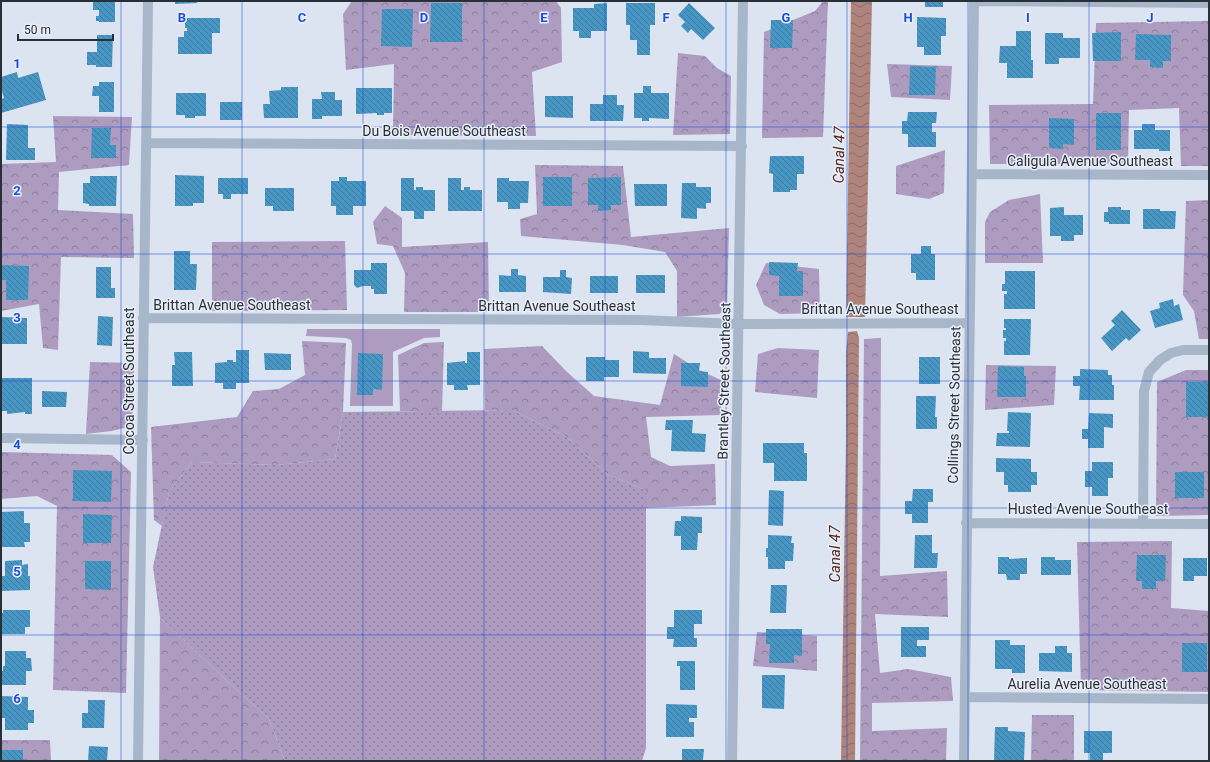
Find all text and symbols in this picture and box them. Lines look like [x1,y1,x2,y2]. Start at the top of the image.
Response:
text: B [178,10,186,25]
text: C [298,10,307,25]
text: D [420,10,428,25]
text: E [540,10,548,25]
text: F [662,10,670,25]
text: G [782,10,791,25]
text: H [903,10,913,25]
text: I [1026,10,1030,25]
text: J [1146,10,1154,25]
scale bar [18,16,113,42]
text: 50 m [24,23,51,37]
text: 1 [13,56,21,71]
street label: Du Bois Avenue Southeast [362,123,526,139]
water label: Canal 47 [830,126,849,184]
street label: Caligula Avenue Southeast [1007,153,1173,169]
text: 2 [13,183,21,198]
street label: Brittan Avenue Southeast [153,297,311,313]
street label: Brittan Avenue Southeast [478,298,636,314]
street label: Brittan Avenue Southeast [801,301,959,317]
street label: Brantley Street Southeast [715,302,733,460]
street label: Cocoa Street Southeast [121,307,137,455]
text: 3 [13,310,21,325]
street label: Collings Street Southeast [945,326,963,484]
text: 4 [13,437,21,452]
street label: Husted Avenue Southeast [1008,501,1169,517]
water label: Canal 47 [826,525,844,582]
text: 5 [13,564,21,579]
street label: Aurelia Avenue Southeast [1007,676,1167,692]
text: 6 [13,691,21,706]

